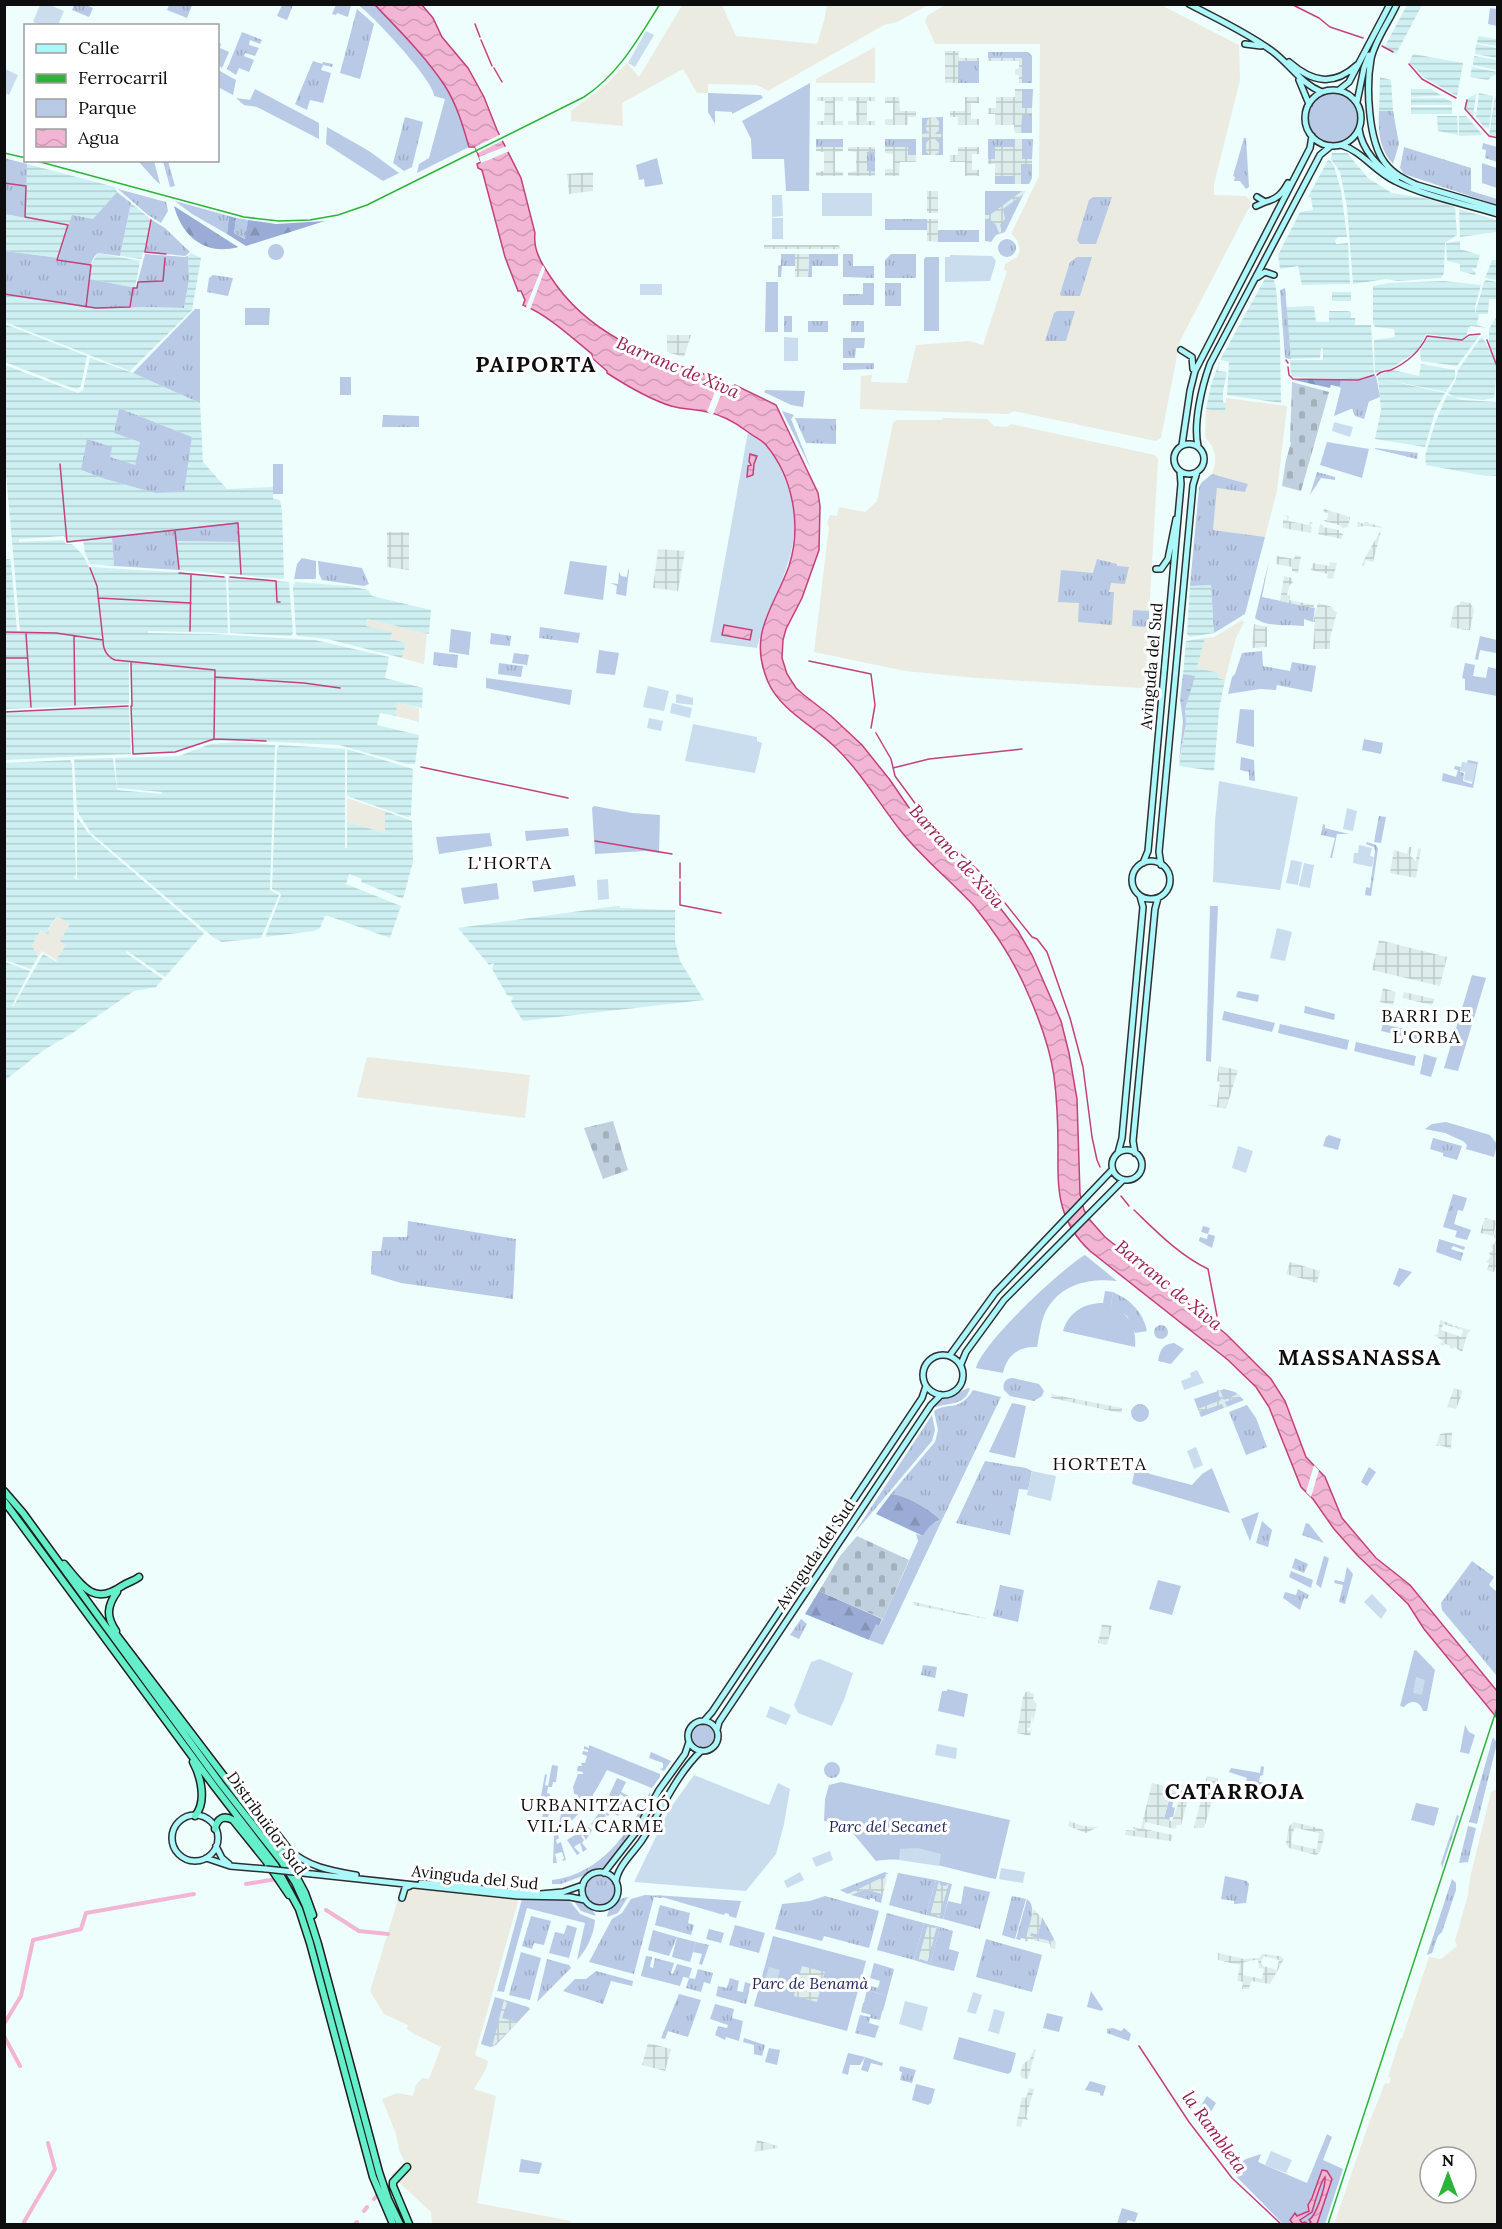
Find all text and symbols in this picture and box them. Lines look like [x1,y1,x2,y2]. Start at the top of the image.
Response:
legend [24,24,219,162]
text: Calle [78,36,120,59]
text: Ferrocarril [78,66,168,89]
text: Parque [78,96,137,119]
text: Agua [77,126,119,149]
water label: Barranc de Xiva [613,331,743,403]
district label: PAIPORTA [475,350,597,378]
street label: Avinguda del Sud [1135,601,1167,731]
water label: Barranc de Xiva [905,800,1010,913]
district label: L'HORTA [468,851,552,874]
district label: BARRI DE L'ORBA [1381,1004,1473,1048]
water label: Barranc de Xiva [1111,1235,1227,1335]
district label: MASSANASSA [1278,1343,1442,1371]
district label: HORTETA [1053,1452,1147,1475]
street label: Avinguda del Sud [771,1495,859,1613]
street label: Distribuïdor Sud [223,1767,311,1879]
district label: CATARROJA [1165,1777,1305,1805]
district label: URBANITZACIÓ VIL·LA CARME [521,1793,671,1837]
park label: Parc del Secanet [829,1816,947,1836]
street label: Avinguda del Sud [410,1860,540,1894]
park label: Parc de Benamà [752,1973,869,1993]
water label: la Rambleta [1178,2086,1253,2178]
north arrow [1418,2145,1478,2205]
text: N [1442,2150,1454,2170]

